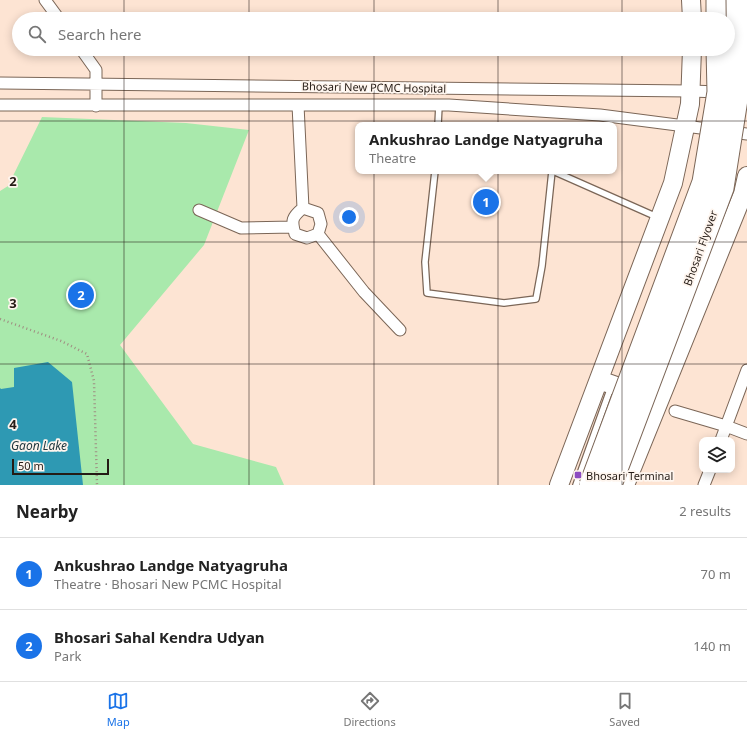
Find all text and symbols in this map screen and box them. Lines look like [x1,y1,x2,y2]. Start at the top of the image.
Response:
search box [12,12,735,56]
icon: search [26,23,48,45]
text: Search here [58,24,141,44]
street label: Bhosari New PCMC Hospital [302,78,446,96]
popup [355,122,617,174]
text: Ankushrao Landge Natyagruha [369,129,603,149]
text: Theatre [369,149,416,167]
text: 2 [9,172,17,190]
pin: 1 [473,187,499,217]
your location [339,207,359,227]
street label: Bhosari Flyover [679,208,721,288]
pin: 2 [68,280,94,310]
text: 3 [9,294,17,312]
text: 4 [9,415,17,433]
water label: Gaon Lake [11,437,67,454]
map controls [699,437,735,473]
button: layers [699,437,735,473]
scale bar [12,457,109,476]
text: 50 m [18,458,44,473]
place label: Bhosari Terminal [586,468,673,483]
marker: Bhosari Terminal [573,470,583,480]
text: Nearby [16,500,78,523]
text: 2 results [679,502,731,520]
text: Ankushrao Landge Natyagruha [54,555,288,575]
text: 1 [25,565,33,583]
text: 70 m [701,565,731,583]
text: Theatre · Bhosari New PCMC Hospital [54,575,282,593]
text: Bhosari Sahal Kendra Udyan [54,627,265,647]
text: 2 [25,637,33,655]
text: 140 m [693,637,731,655]
text: Park [54,647,81,665]
tab: Map [107,690,130,729]
tab: Directions [343,690,396,729]
tab: Saved [609,690,640,729]

